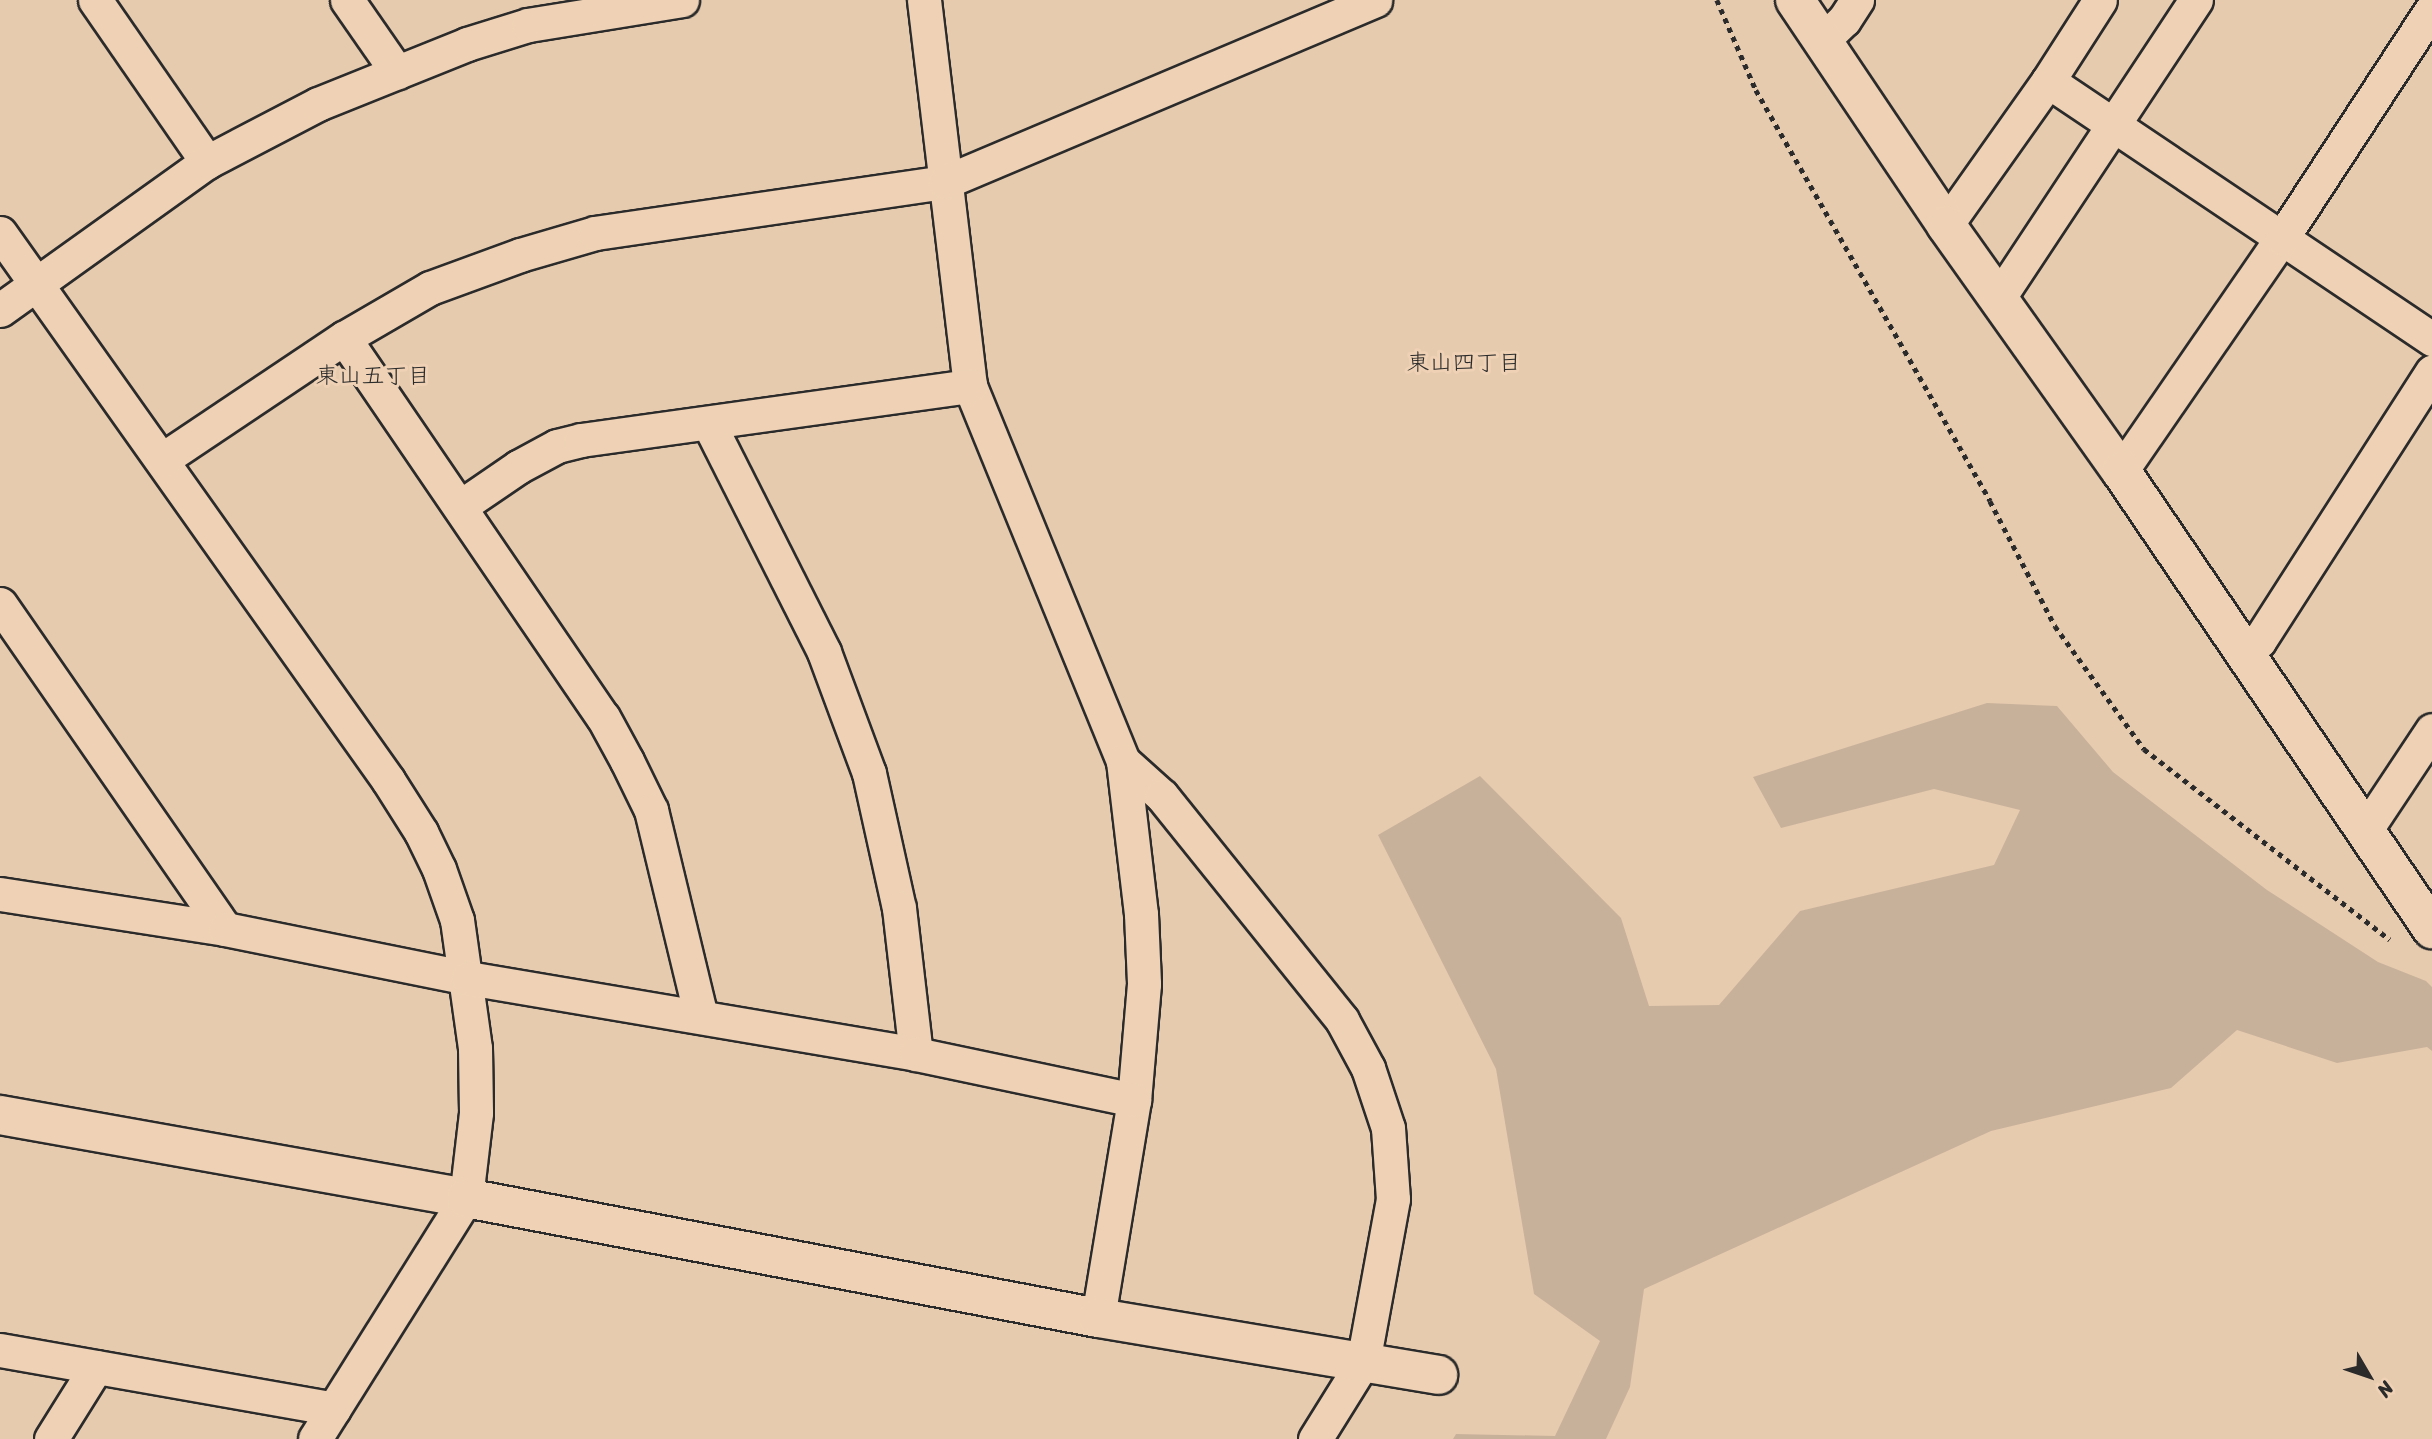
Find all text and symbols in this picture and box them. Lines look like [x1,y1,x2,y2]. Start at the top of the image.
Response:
district label: 東山四丁目 [1407,349,1521,377]
district label: 東山五丁目 [316,362,430,390]
north arrow [2334,1341,2404,1411]
text: N [2369,1374,2403,1405]

